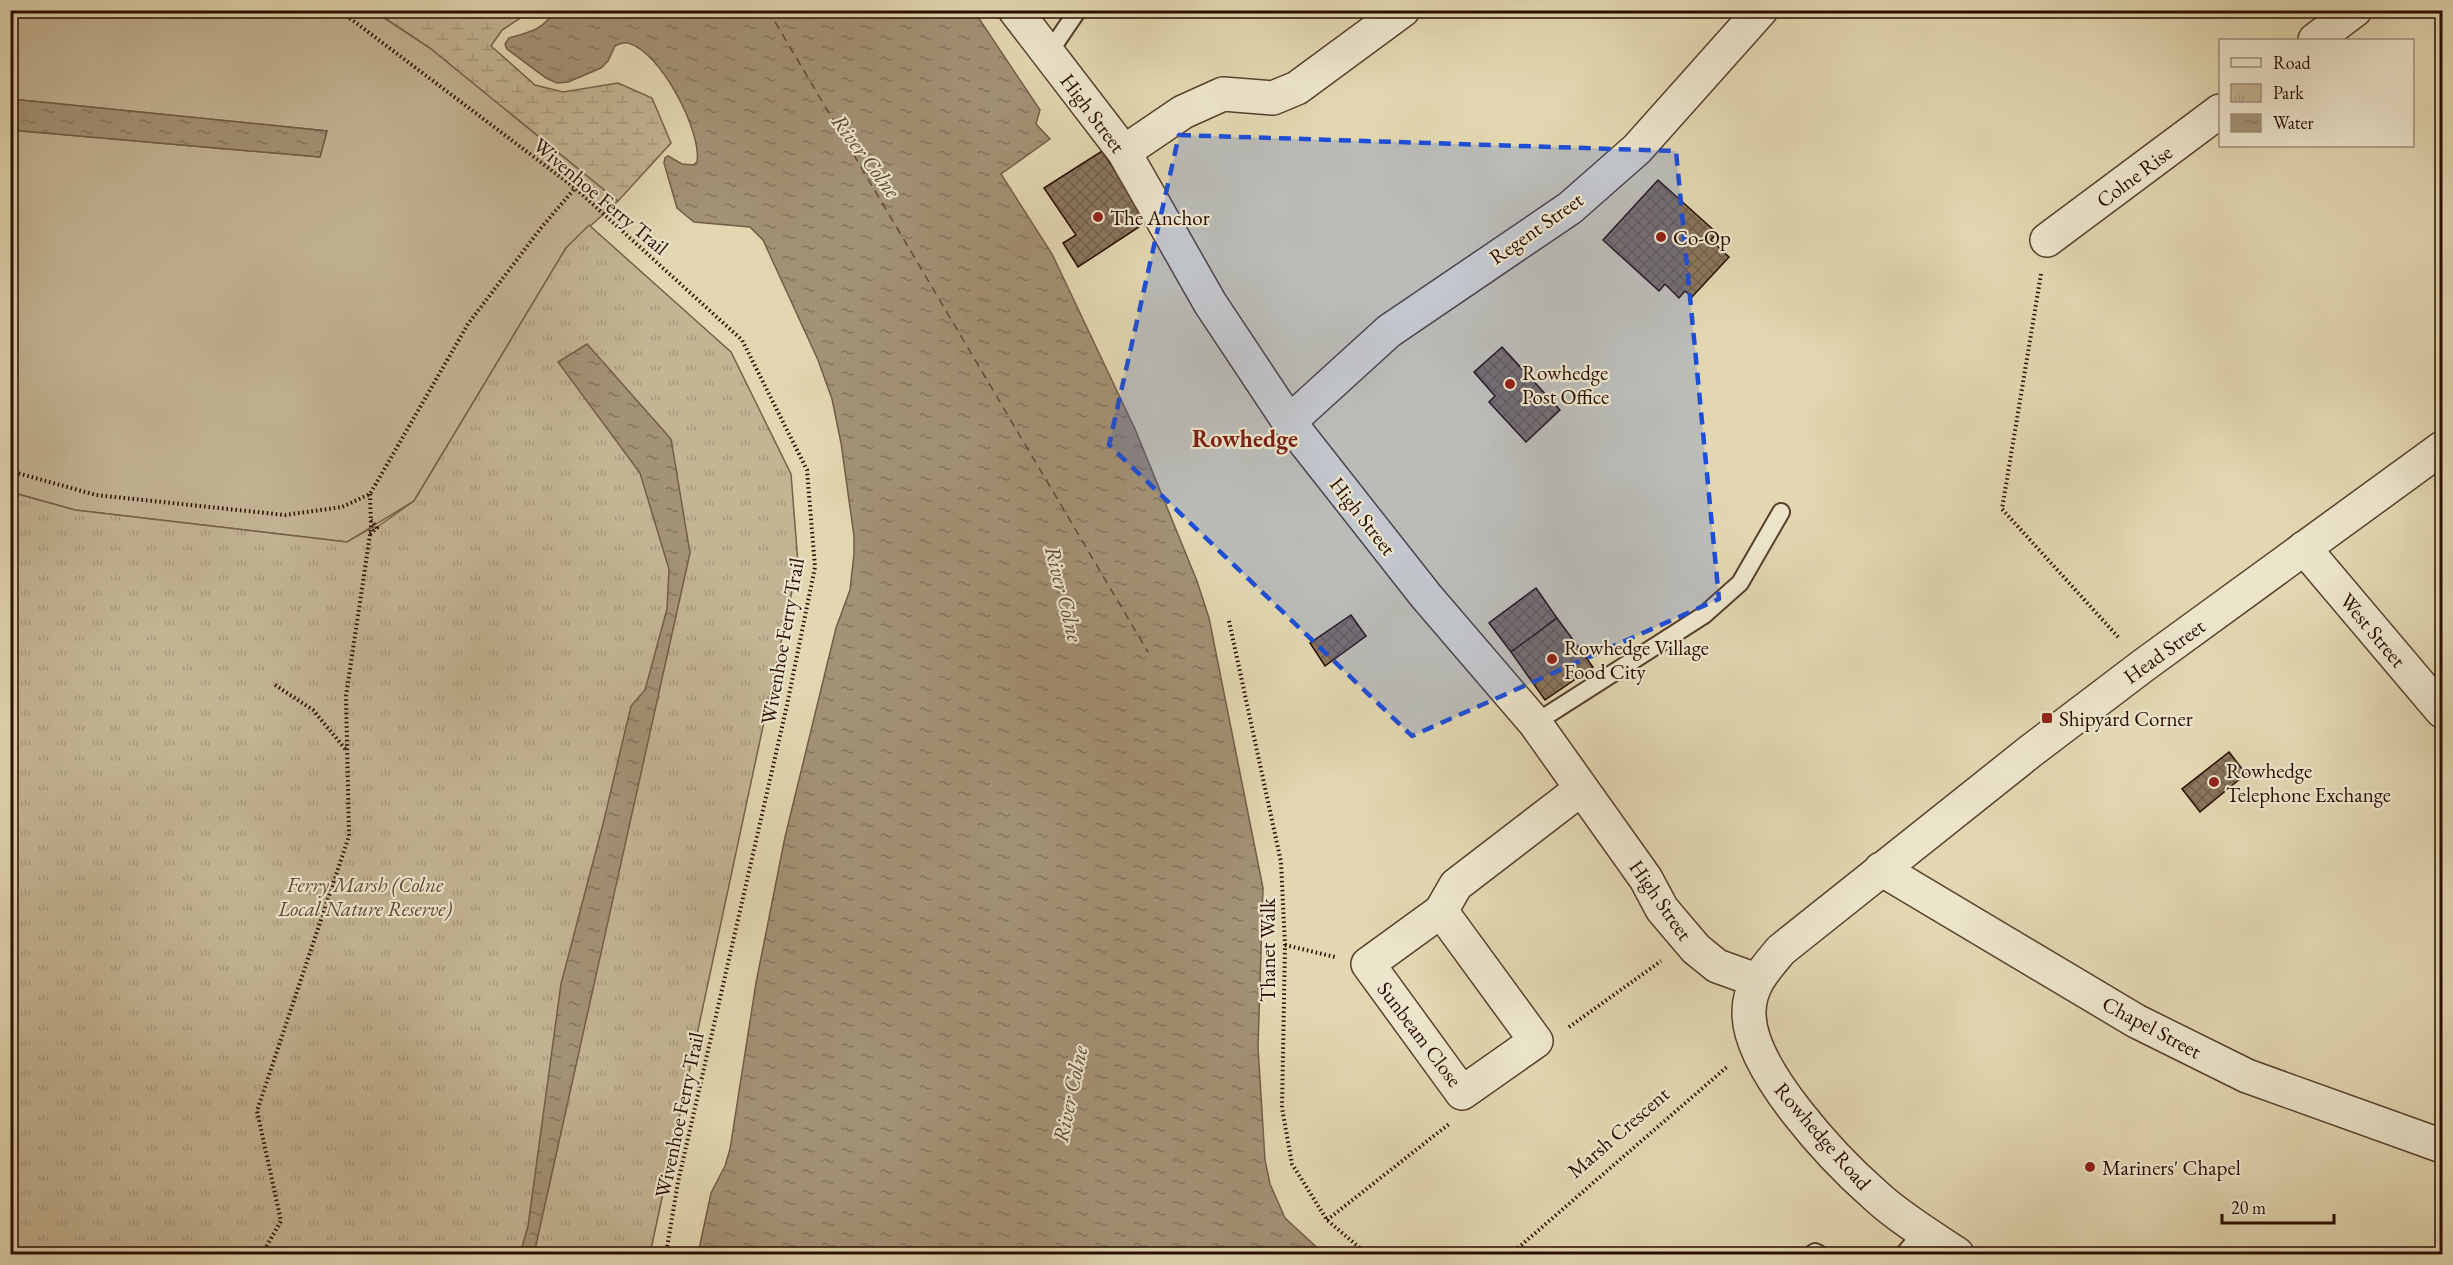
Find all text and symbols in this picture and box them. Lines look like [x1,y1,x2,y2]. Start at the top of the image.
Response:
legend [2219,39,2414,147]
text: Road [2273,51,2312,74]
street label: High Street [1054,68,1132,158]
text: Park [2273,81,2304,104]
water label: River Colne [825,108,907,204]
text: Water [2273,111,2314,134]
street label: Wivenhoe Ferry Trail [528,131,674,261]
street label: Colne Rise [2090,139,2178,213]
street label: Regent Street [1484,186,1589,270]
place label: The Anchor [1110,204,1210,231]
marker: The Anchor [1091,210,1105,224]
place label: Co-Op [1673,224,1731,251]
marker: Co-Op [1654,230,1668,244]
place label: Rowhedge Post Office [1522,359,1609,410]
marker: Rowhedge Post Office [1503,377,1517,391]
district label: Rowhedge [1192,423,1298,455]
street label: High Street [1324,471,1402,561]
water label: River Colne [1038,543,1090,646]
street label: Wivenhoe Ferry Trail [754,556,810,726]
street label: West Street [2334,587,2412,673]
street label: Head Street [2118,612,2211,690]
place label: Rowhedge Village Food City [1564,634,1709,685]
marker: Rowhedge Village Food City [1545,652,1559,666]
place label: Shipyard Corner [2059,705,2193,732]
marker: Shipyard Corner [2040,711,2054,725]
place label: Rowhedge Telephone Exchange [2226,757,2391,808]
marker: Rowhedge Telephone Exchange [2207,775,2221,789]
street label: High Street [1623,854,1699,946]
park label: Ferry Marsh (Colne Local Nature Reserve) [277,871,453,922]
street label: Thanet Walk [1254,897,1281,1002]
street label: Sunbeam Close [1372,976,1468,1092]
street label: Chapel Street [2098,990,2207,1065]
street label: Wivenhoe Ferry Trail [648,1030,710,1200]
water label: River Colne [1046,1043,1094,1145]
street label: Rowhedge Road [1769,1076,1877,1196]
street label: Marsh Crescent [1561,1080,1675,1184]
place label: Mariners' Chapel [2102,1154,2241,1181]
marker: Mariners' Chapel [2083,1160,2097,1174]
scale bar [2222,1187,2334,1225]
text: 20 m [2231,1196,2266,1219]

